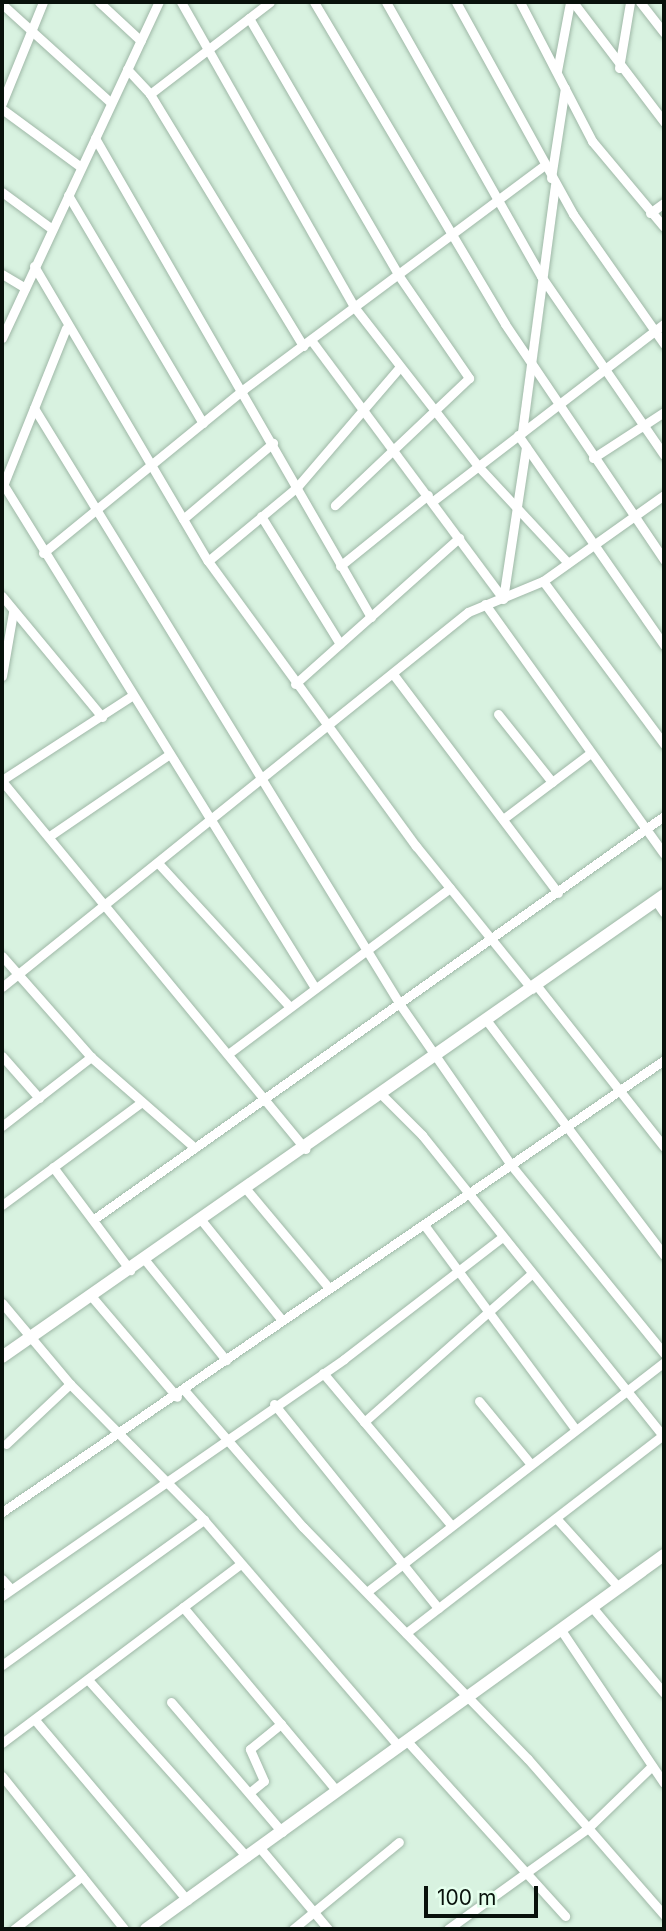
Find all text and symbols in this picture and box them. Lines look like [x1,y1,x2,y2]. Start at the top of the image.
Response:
scale bar [428,1871,542,1915]
text: 100 m [437,1885,496,1910]

